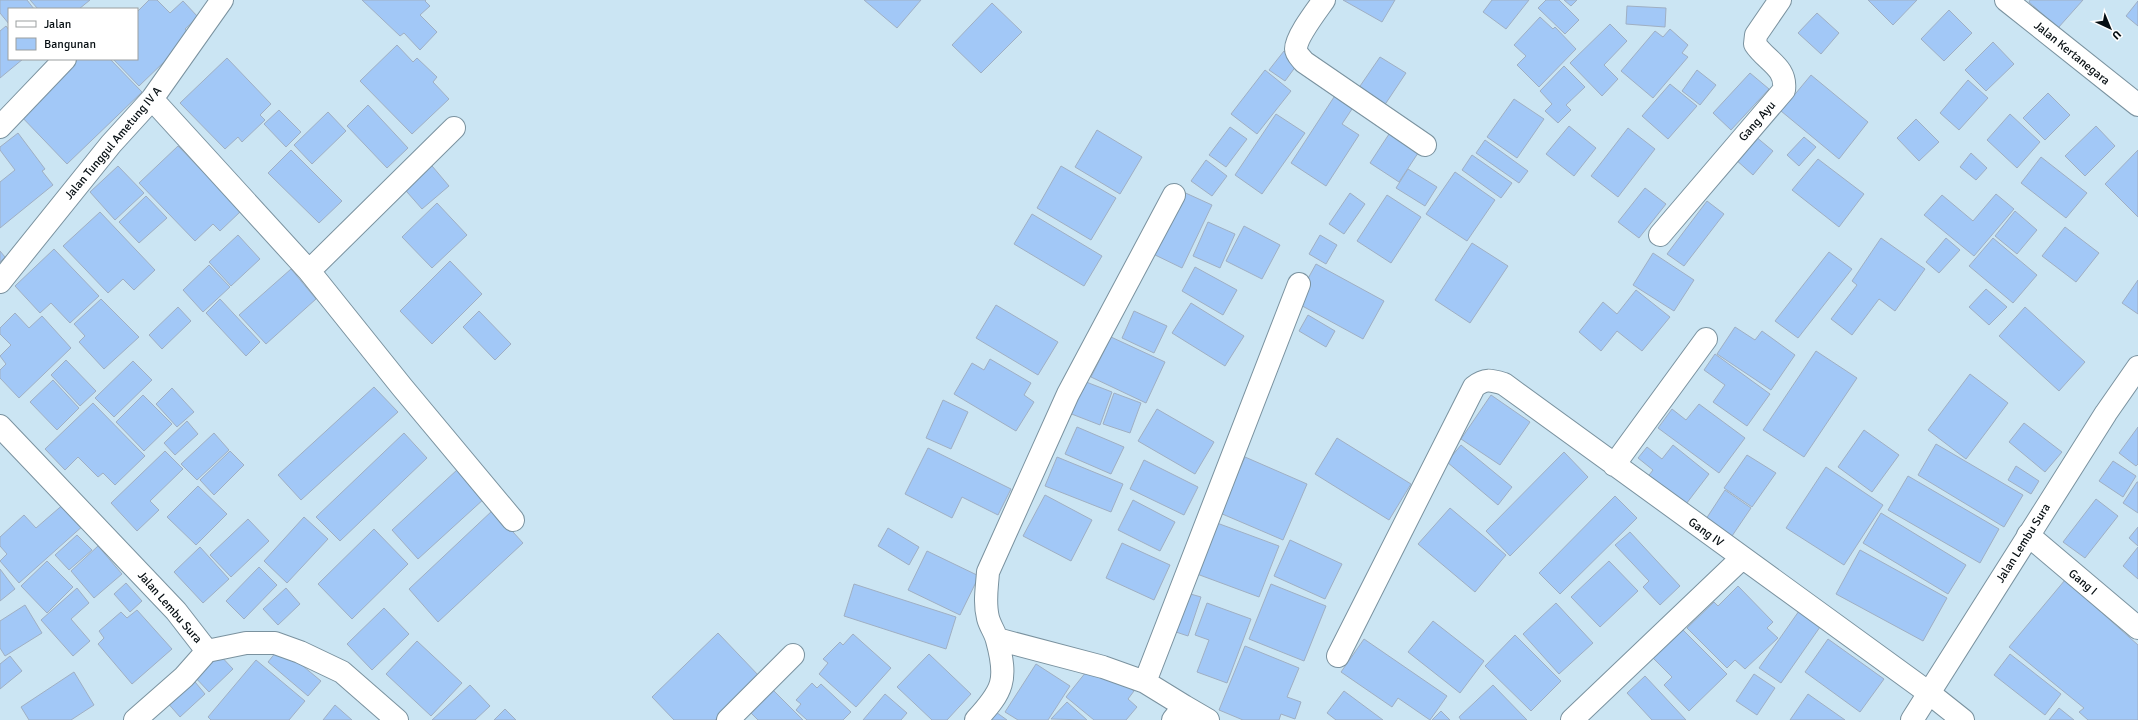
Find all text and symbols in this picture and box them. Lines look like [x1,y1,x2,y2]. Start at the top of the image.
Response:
legend [8,8,138,60]
north arrow [2090,8,2130,48]
text: Jalan [44,17,71,32]
street label: Jalan Kertanegara [2031,18,2113,89]
text: U [2109,28,2124,42]
text: Bangunan [44,37,96,52]
street label: Jalan Tunggul Ametung IV A [62,83,166,203]
street label: Gang Ayu [1736,98,1779,145]
street label: Jalan Lembu Sura [1993,501,2054,586]
street label: Gang IV [1685,515,1726,550]
street label: Gang I [2065,566,2100,599]
street label: Jalan Lembu Sura [134,568,205,646]

